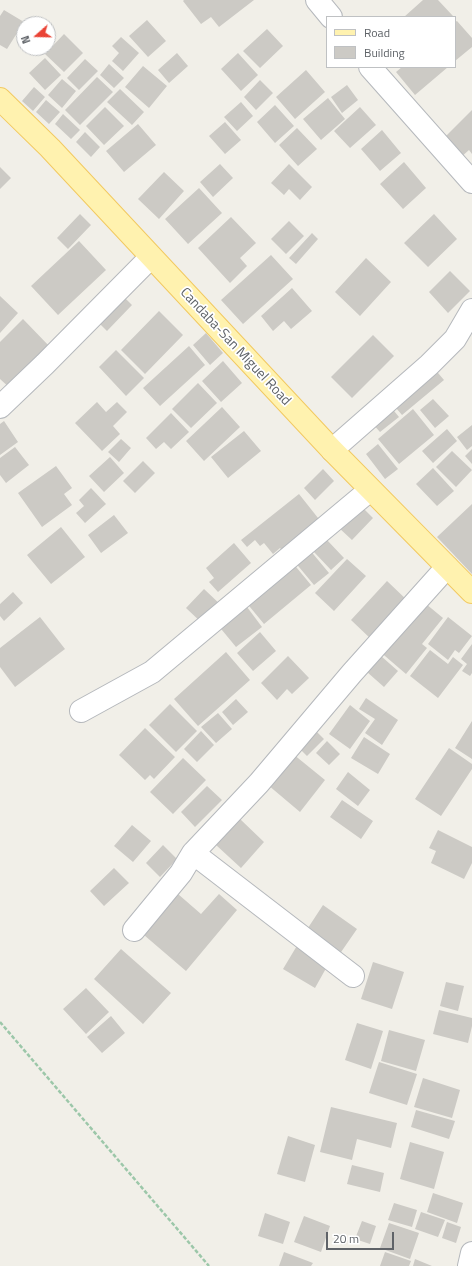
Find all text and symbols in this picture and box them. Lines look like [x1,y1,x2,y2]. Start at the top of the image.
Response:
north arrow [16,16,56,56]
legend [326,16,456,68]
text: Road [364,23,390,42]
text: N [17,33,34,46]
text: Building [364,43,405,62]
street label: Candaba-San Miguel Road [176,285,294,409]
scale bar [328,1224,396,1250]
text: 20 m [333,1229,359,1248]

